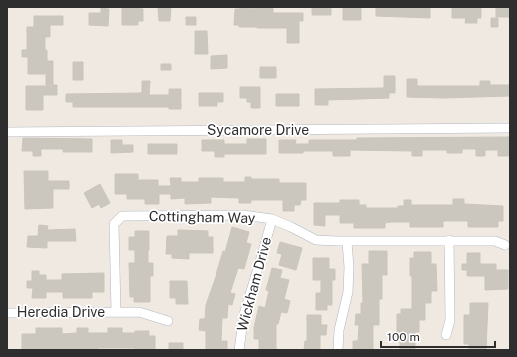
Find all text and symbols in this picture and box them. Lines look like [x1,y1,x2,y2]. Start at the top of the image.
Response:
street label: Sycamore Drive [207,122,309,138]
street label: Cottingham Way [149,208,256,226]
street label: Wickham Drive [234,235,274,333]
street label: Heredia Drive [17,304,105,320]
scale bar [381,323,495,349]
text: 100 m [387,330,420,344]

